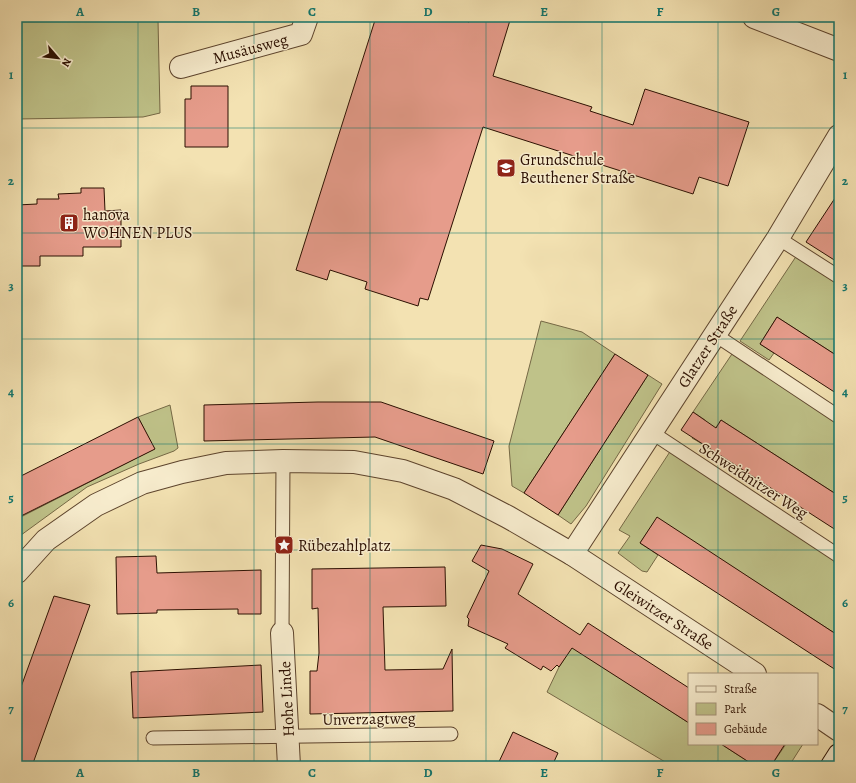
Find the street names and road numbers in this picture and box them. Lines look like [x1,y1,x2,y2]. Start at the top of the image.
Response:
street label: Musäusweg [210,28,290,70]
street label: Glatzer Straße [673,301,743,392]
street label: Schweidnitzer Weg [695,437,812,524]
street label: Gleiwitzer Straße [609,574,718,655]
street label: Hohe Linde [274,661,300,737]
street label: Unverzagtweg [322,707,416,731]

